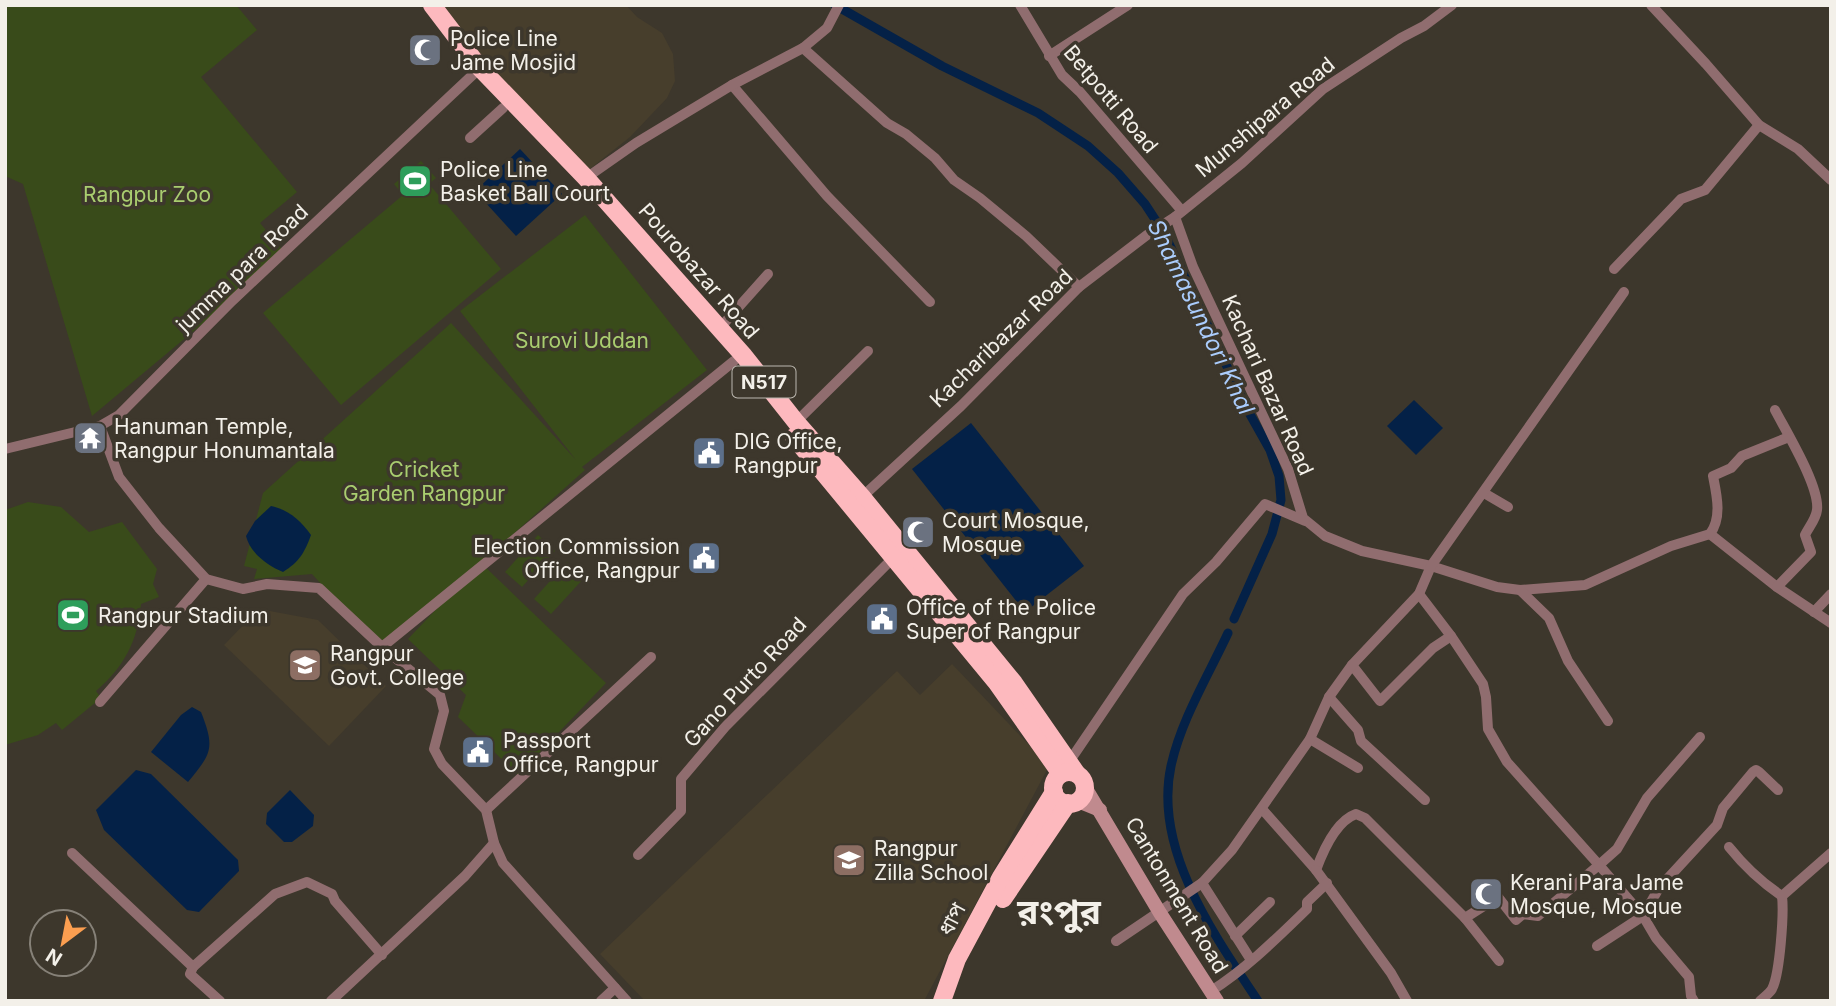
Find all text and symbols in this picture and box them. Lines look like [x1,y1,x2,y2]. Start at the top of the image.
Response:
place label: Police Line Jame Mosjid [450,26,576,75]
mosque icon: Police Line Jame Mosjid [406,31,444,69]
street label: Betpotti Road [1059,40,1163,158]
street label: Munshipara Road [1191,52,1339,182]
place label: Police Line Basket Ball Court [440,157,610,206]
sports icon: Police Line Basket Ball Court [396,162,434,200]
park label: Rangpur Zoo [83,182,211,207]
street label: Pourobazar Road [633,198,765,344]
street label: jumma para Road [170,199,313,338]
water label: Shamasundori Khal [1142,215,1261,420]
street label: Kacharibazar Road [925,264,1077,412]
street label: Kachari Bazar Road [1217,291,1319,479]
park label: Surovi Uddan [515,328,649,353]
road number: N517 [732,366,796,398]
place label: Hanuman Temple, Rangpur Honumantala [114,414,335,463]
temple icon: Hanuman Temple, Rangpur Honumantala [71,419,109,457]
place label: DIG Office, Rangpur [734,429,843,478]
public building icon: DIG Office, Rangpur [690,434,728,472]
park label: Cricket Garden Rangpur [343,457,505,506]
place label: Court Mosque, Mosque [942,508,1090,557]
mosque icon: Court Mosque, Mosque [899,513,937,551]
place label: Election Commission Office, Rangpur [473,534,680,583]
public building icon: Election Commission Office, Rangpur [685,539,723,577]
place label: Office of the Police Super of Rangpur [906,595,1096,644]
sports icon: Rangpur Stadium [54,596,92,634]
public building icon: Office of the Police Super of Rangpur [863,600,901,638]
place label: Rangpur Stadium [98,603,269,628]
street label: Gano Purto Road [678,612,812,752]
place label: Rangpur Govt. College [330,641,464,690]
school or university icon: Rangpur Govt. College [286,646,324,684]
place label: Passport Office, Rangpur [503,728,659,777]
public building icon: Passport Office, Rangpur [459,733,497,771]
street label: Cantonment Road [1121,812,1233,978]
place label: Rangpur Zilla School [874,836,988,885]
school or university icon: Rangpur Zilla School [830,841,868,879]
place label: Kerani Para Jame Mosque, Mosque [1510,870,1684,919]
mosque icon: Kerani Para Jame Mosque, Mosque [1467,875,1505,913]
district label: রংপুর [1016,890,1102,933]
street label: ধাপ [933,898,971,939]
north arrow [28,908,98,978]
text: N [42,943,66,971]

